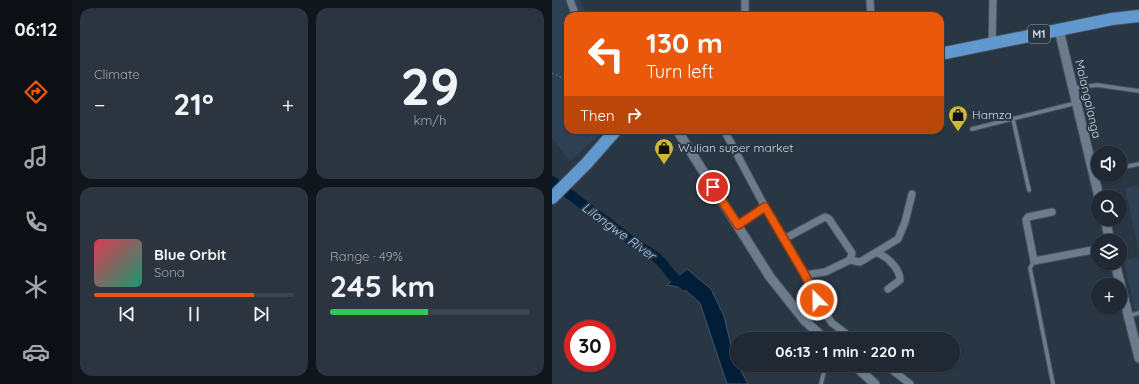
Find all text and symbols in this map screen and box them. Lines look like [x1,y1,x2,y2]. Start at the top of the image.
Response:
text: 06:12 [14,18,58,41]
text: 130 m [646,25,723,60]
road number: M1 [1028,25,1050,43]
icon: left [580,28,632,80]
text: 29 [400,53,460,118]
street label: Malangalanga [1072,58,1105,140]
text: Turn left [646,60,714,83]
text: Climate [94,66,140,82]
icon: directions [22,78,50,106]
text: 21° [173,85,214,123]
text: − [94,91,105,119]
text: + [282,91,294,119]
icon: right [623,104,645,126]
shop icon: Hamza [947,104,969,132]
text: Then [580,106,615,125]
place label: Hamza [972,107,1012,122]
text: km/h [414,112,446,128]
shop icon: Wulian super market [653,137,675,165]
place label: Wulian super market [678,140,793,155]
icon: music [22,143,50,171]
map controls [1091,146,1127,314]
button: sound [1091,146,1127,182]
pin [696,170,730,204]
icon: arrive [702,176,724,198]
button: search [1091,190,1127,226]
water label: Lilongwe River [579,199,661,264]
icon: phone [22,208,50,236]
button: layers [1091,234,1127,270]
text: Blue Orbit [154,245,227,264]
text: Range · 49% [330,248,403,264]
text: Sona [154,264,185,280]
text: 245 km [330,267,435,305]
icon: climate [22,273,50,301]
button: + [1091,278,1127,314]
position arrow [796,279,838,321]
icon: previous [116,303,138,325]
icon: pause [183,303,205,325]
icon: next [250,303,272,325]
speed limit sign: 30 [564,320,616,372]
icon: car [22,338,50,366]
text: 06:13 · 1 min · 220 m [775,342,915,361]

